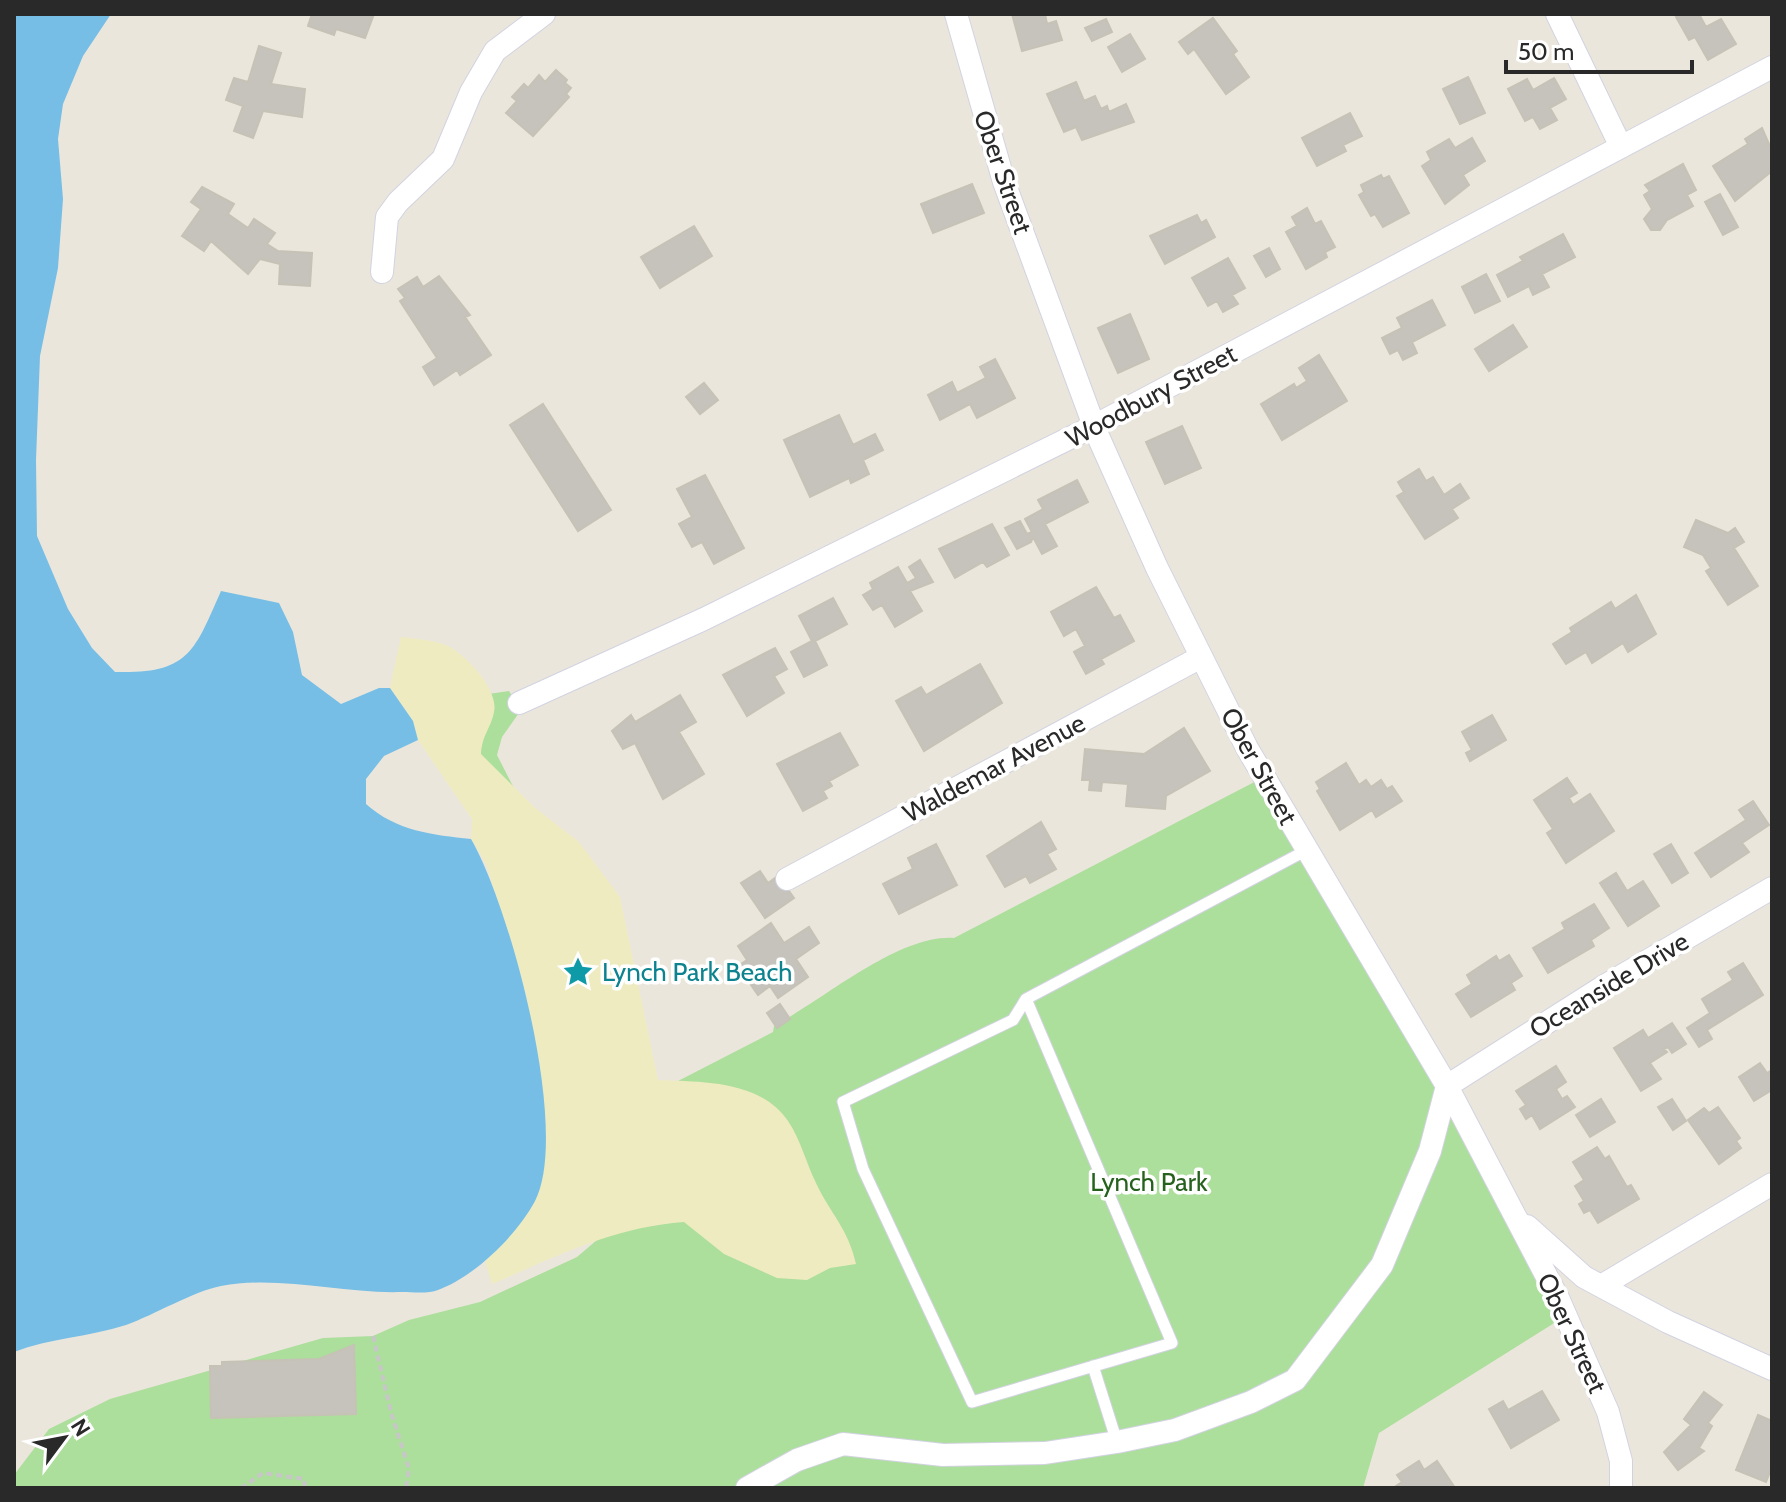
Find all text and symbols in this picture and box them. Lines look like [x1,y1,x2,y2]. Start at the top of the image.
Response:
scale bar [1506,24,1692,74]
text: 50 m [1518,37,1574,66]
street label: Ober Street [967,106,1039,238]
street label: Woodbury Street [1060,337,1242,454]
street label: Ober Street [1214,702,1304,830]
street label: Waldemar Avenue [897,707,1091,829]
street label: Oceanside Drive [1524,925,1694,1045]
place icon: Lynch Park Beach [561,955,595,989]
place label: Lynch Park Beach [602,956,792,988]
park label: Lynch Park [1090,1166,1208,1198]
street label: Ober Street [1530,1268,1614,1398]
north arrow [24,1398,104,1478]
text: N [65,1414,96,1441]

